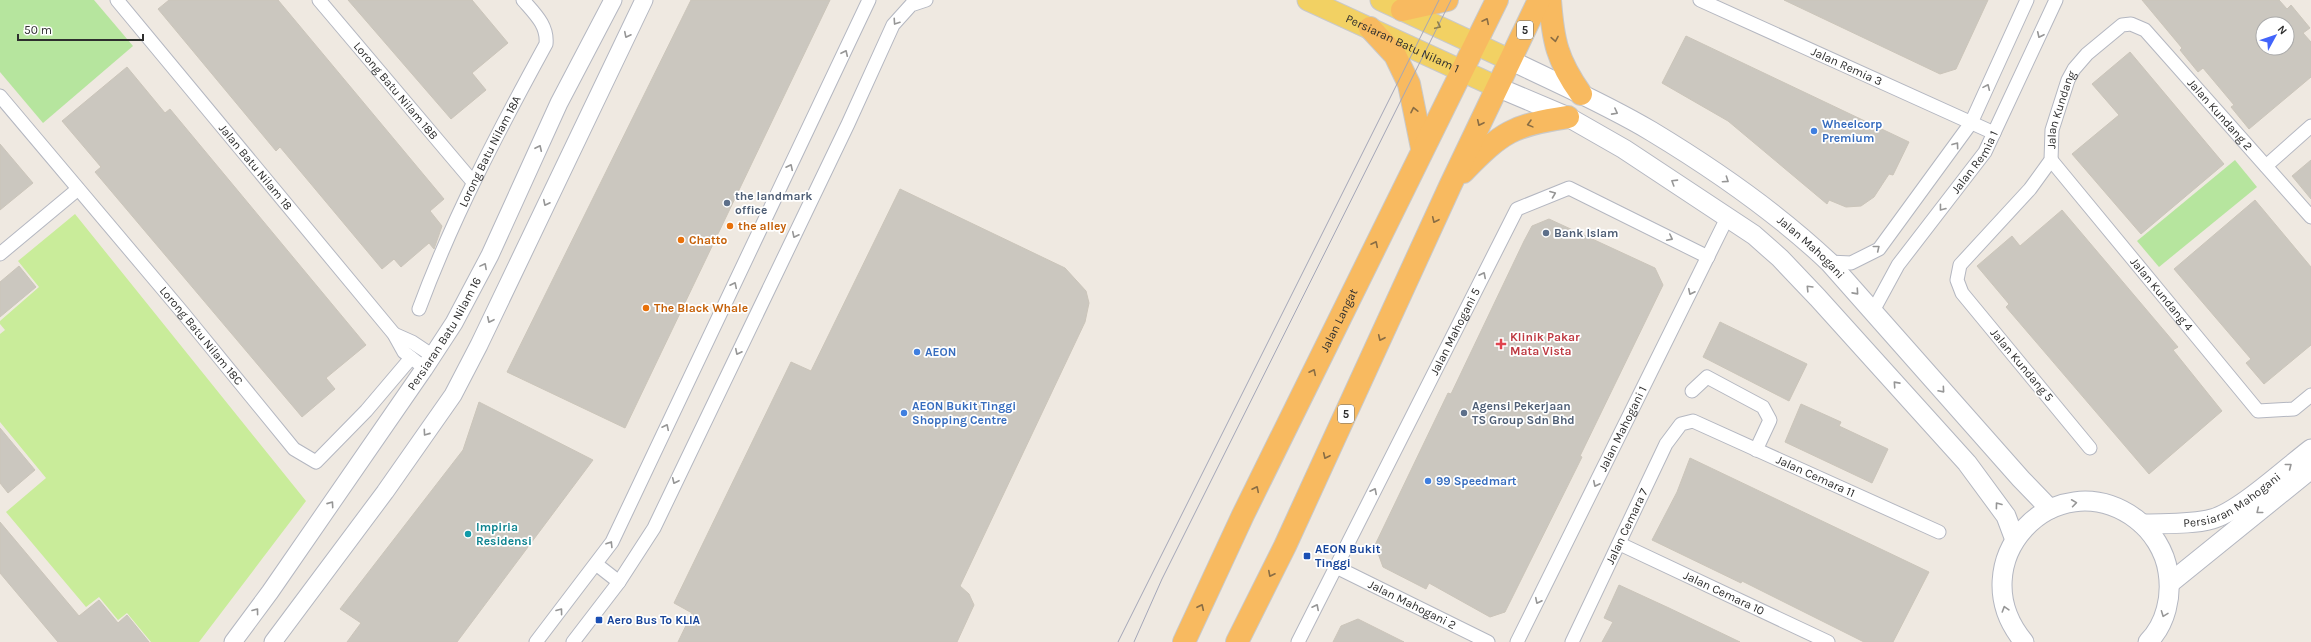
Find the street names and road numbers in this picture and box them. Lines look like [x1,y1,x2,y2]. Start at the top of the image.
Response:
street label: Persiaran Batu Nilam 1 [1344,11,1461,76]
road number: 5 [1517,21,1533,39]
street label: Lorong Batu Nilam 18B [351,39,441,142]
street label: Jalan Remia 3 [1809,44,1884,88]
street label: Jalan Kundang [2044,68,2079,149]
street label: Jalan Kundang 2 [2185,76,2255,153]
street label: Lorong Batu Nilam 18A [456,93,524,209]
street label: Jalan Batu Nilam 18 [216,121,295,213]
street label: Jalan Remia 1 [1949,128,2001,196]
street label: Jalan Mahogani [1774,213,1847,281]
street label: Jalan Kundang 4 [2127,255,2196,334]
street label: Persiaran Batu Nilam 16 [404,275,484,393]
street label: Lorong Batu Nilam 18C [157,284,246,388]
street label: Jalan Mahogani 5 [1427,285,1483,377]
street label: Jalan Langat [1317,286,1361,354]
street label: Jalan Kundang 5 [1987,326,2057,404]
street label: Jalan Mahogani 1 [1596,384,1650,474]
road number: 5 [1338,405,1354,423]
street label: Jalan Cemara 11 [1774,453,1857,500]
street label: Persiaran Mahogani [2183,470,2283,530]
street label: Jalan Cemara 7 [1603,486,1651,567]
street label: Jalan Cemara 10 [1681,568,1767,618]
street label: Jalan Mahogani 2 [1366,577,1458,632]

